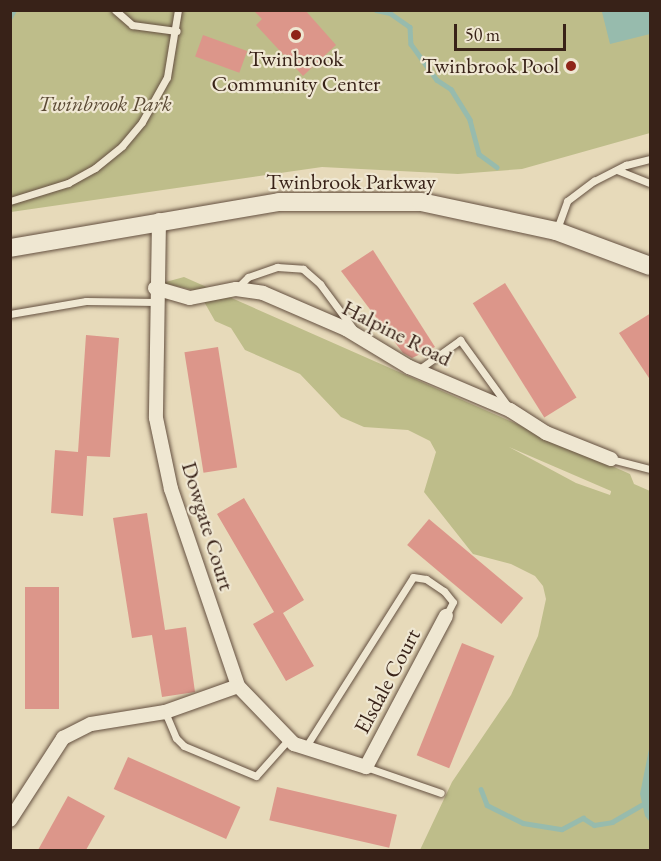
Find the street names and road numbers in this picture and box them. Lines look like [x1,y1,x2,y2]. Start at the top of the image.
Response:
street label: Twinbrook Parkway [266,169,436,195]
street label: Halpine Road [338,294,456,372]
street label: Dowgate Court [176,459,240,593]
street label: Elsdale Court [348,624,426,738]

